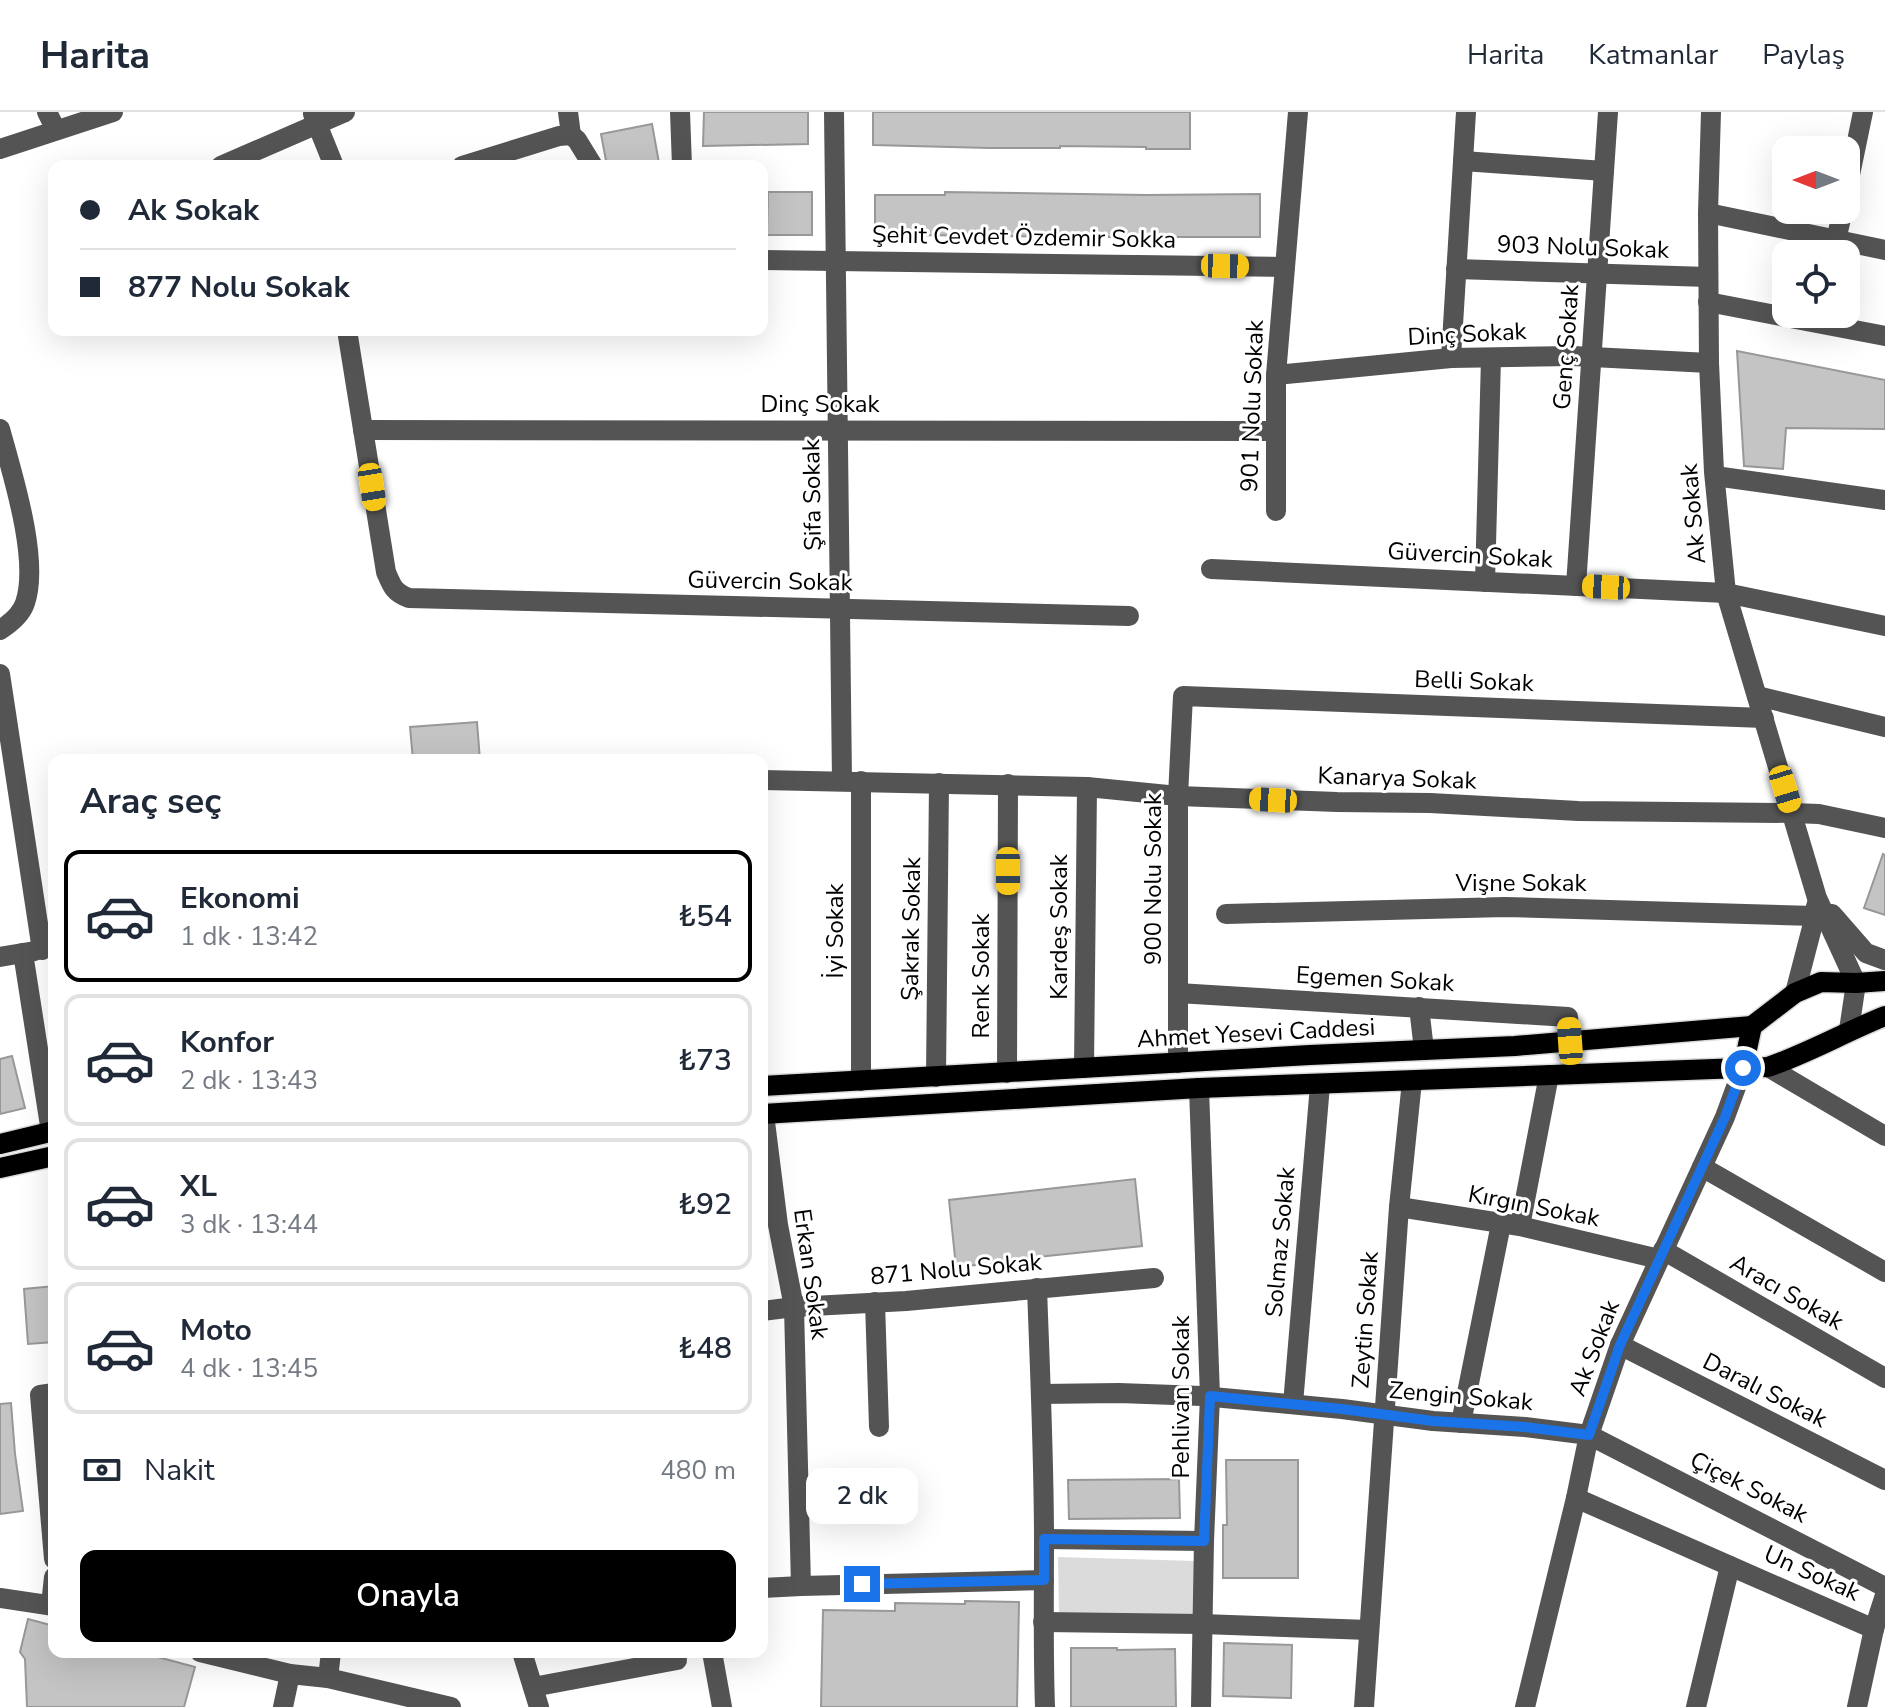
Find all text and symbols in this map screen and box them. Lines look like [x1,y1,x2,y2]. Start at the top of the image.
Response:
text: Harita [40,30,150,81]
text: Harita [1467,36,1544,74]
text: Katmanlar [1588,36,1718,74]
text: Paylaş [1762,36,1845,74]
north arrow [1772,136,1860,224]
map controls [1772,136,1860,328]
text: Ak Sokak [128,190,259,231]
street label: Şehit Cevdet Özdemir Sokka [872,218,1176,256]
street label: 903 Nolu Sokak [1497,228,1670,266]
button: locate [1772,240,1860,328]
car [1201,254,1249,278]
text: 877 Nolu Sokak [128,267,350,308]
street label: Genç Sokak [1546,282,1586,411]
street label: Dinç Sokak [1407,315,1528,353]
street label: 901 Nolu Sokak [1233,319,1271,492]
street label: Dinç Sokak [761,388,880,420]
street label: Şifa Sokak [795,438,829,551]
car [356,461,388,513]
street label: Ak Sokak [1673,462,1713,565]
street label: Güvercin Sokak [1387,535,1554,575]
street label: Güvercin Sokak [687,564,854,598]
car [1581,574,1631,600]
street label: Belli Sokak [1414,663,1535,699]
street label: Kanarya Sokak [1317,759,1478,797]
car [1767,763,1803,815]
text: Araç seç [80,777,221,826]
car [1248,787,1298,813]
street label: 900 Nolu Sokak [1137,792,1169,965]
car [996,847,1020,895]
street label: Kardeş Sokak [1043,853,1075,1000]
street label: Şakrak Sokak [894,856,928,1001]
street label: Vişne Sokak [1455,867,1587,899]
text: Ekonomi [180,878,300,919]
icon: car [84,880,156,952]
street label: İyi Sokak [819,883,851,978]
text: ₺54 [678,896,732,937]
street label: Renk Sokak [965,912,997,1039]
text: 1 dk · 13:42 [180,919,318,954]
street label: Egemen Sokak [1295,959,1456,999]
street label: Ahmet Yesevi Caddesi [1136,1011,1376,1055]
car [1556,1016,1584,1066]
text: Konfor [180,1022,274,1063]
icon: car [84,1024,156,1096]
text: ₺73 [678,1040,732,1081]
route start [1725,1050,1761,1086]
text: 2 dk · 13:43 [180,1063,318,1098]
street label: Solmaz Sokak [1258,1165,1303,1318]
text: XL [180,1166,217,1207]
icon: car [84,1168,156,1240]
street label: Kırgın Sokak [1466,1178,1603,1235]
text: ₺92 [678,1184,732,1225]
text: 3 dk · 13:44 [180,1207,318,1242]
street label: Erkan Sokak [786,1207,836,1342]
street label: 871 Nolu Sokak [869,1245,1044,1292]
street label: Aracı Sokak [1724,1247,1851,1338]
street label: Zeytin Sokak [1344,1249,1386,1390]
street label: Ak Sokak [1561,1294,1627,1401]
text: Moto [180,1310,252,1351]
icon: car [84,1312,156,1384]
street label: Pehlivan Sokak [1165,1314,1197,1479]
text: ₺48 [678,1328,732,1369]
street label: Daralı Sokak [1697,1345,1833,1435]
text: 4 dk · 13:45 [180,1351,318,1386]
street label: Zengin Sokak [1388,1374,1535,1418]
street label: Çiçek Sokak [1685,1444,1814,1531]
icon: cash [80,1448,124,1492]
text: Nakit [144,1450,215,1491]
text: 480 m [660,1453,736,1488]
callout: 2 dk [806,1468,918,1524]
text: 2 dk [836,1478,888,1513]
street label: Un Sokak [1759,1538,1866,1609]
button: Onayla [80,1550,736,1642]
route end [844,1566,880,1602]

